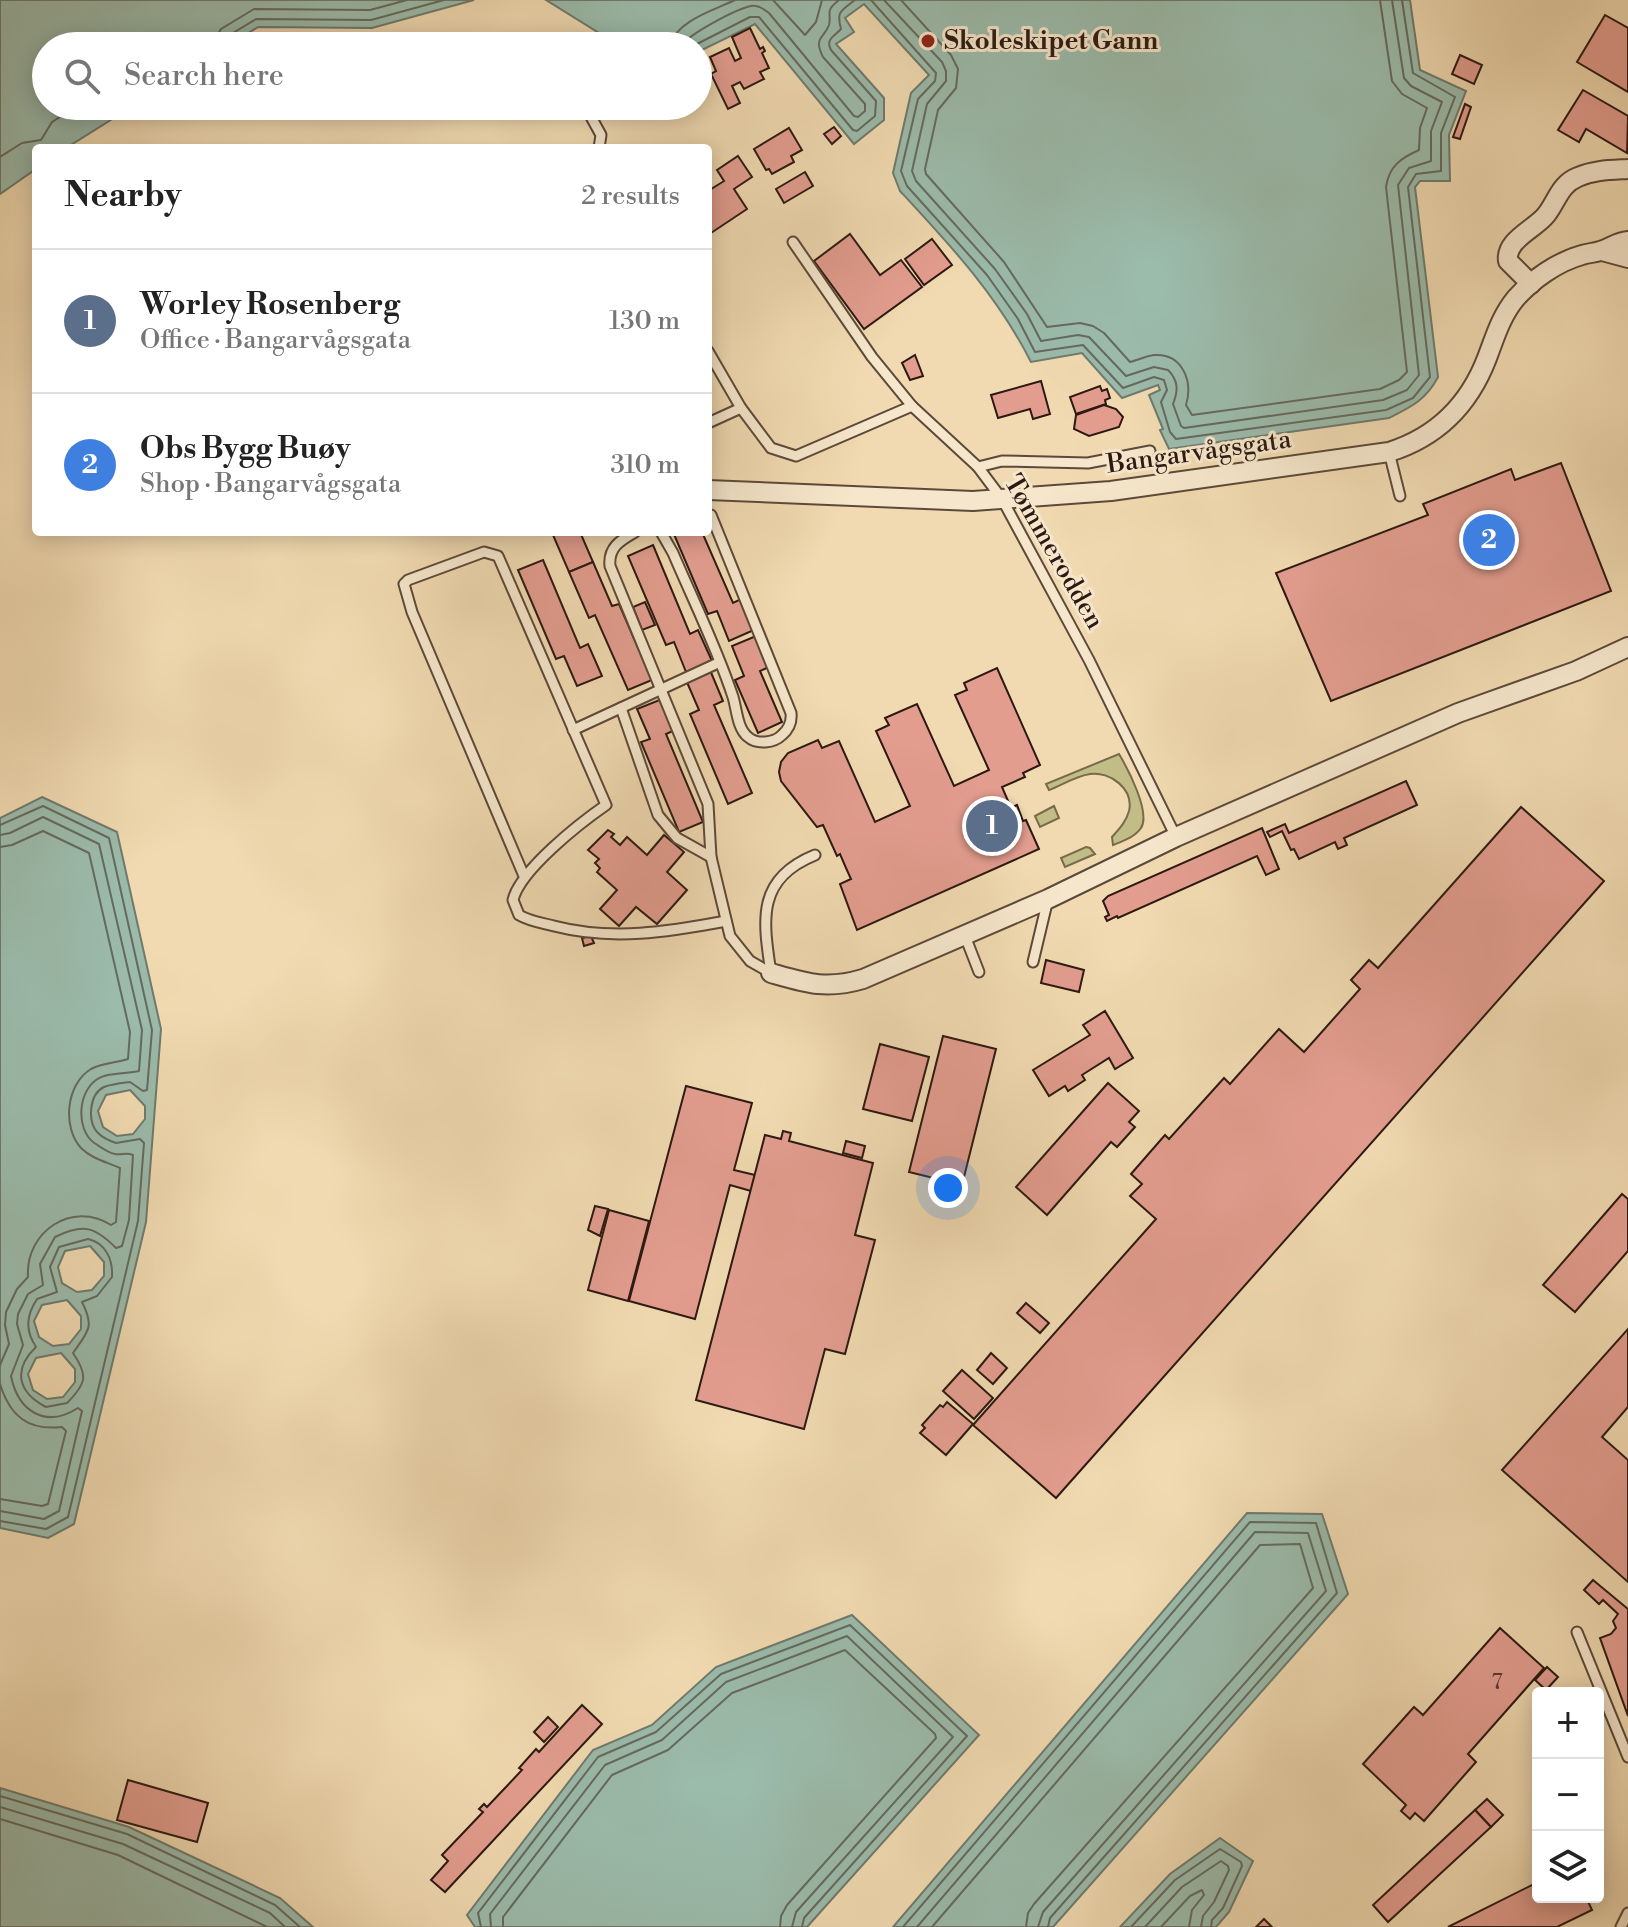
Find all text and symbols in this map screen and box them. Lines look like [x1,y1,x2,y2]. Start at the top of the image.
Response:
place label: Skoleskipet Gann [944,25,1158,57]
search box [32,32,712,120]
marker: Skoleskipet Gann [919,32,937,50]
icon: search [60,54,104,98]
text: Search here [124,57,284,95]
text: Nearby [64,175,182,217]
text: 2 results [581,180,680,212]
text: Worley Rosenberg [140,286,400,324]
text: 1 [84,305,96,337]
text: 130 m [609,305,680,337]
text: Office · Bangarvågsgata [140,324,411,356]
street label: Bangarvågsgata [1104,423,1294,481]
text: Obs Bygg Buøy [140,430,351,468]
text: 2 [82,449,98,481]
text: 310 m [611,449,680,481]
text: Shop · Bangarvågsgata [140,468,401,500]
street label: Tømmerodden [997,469,1111,635]
pin: 2 [1463,510,1515,570]
pin: 1 [966,796,1018,856]
your location [928,1168,968,1208]
house number: 7 [1491,1669,1503,1696]
map controls [1532,1687,1604,1903]
button: + [1532,1687,1604,1759]
button: − [1532,1759,1604,1831]
button: layers [1532,1831,1604,1903]

